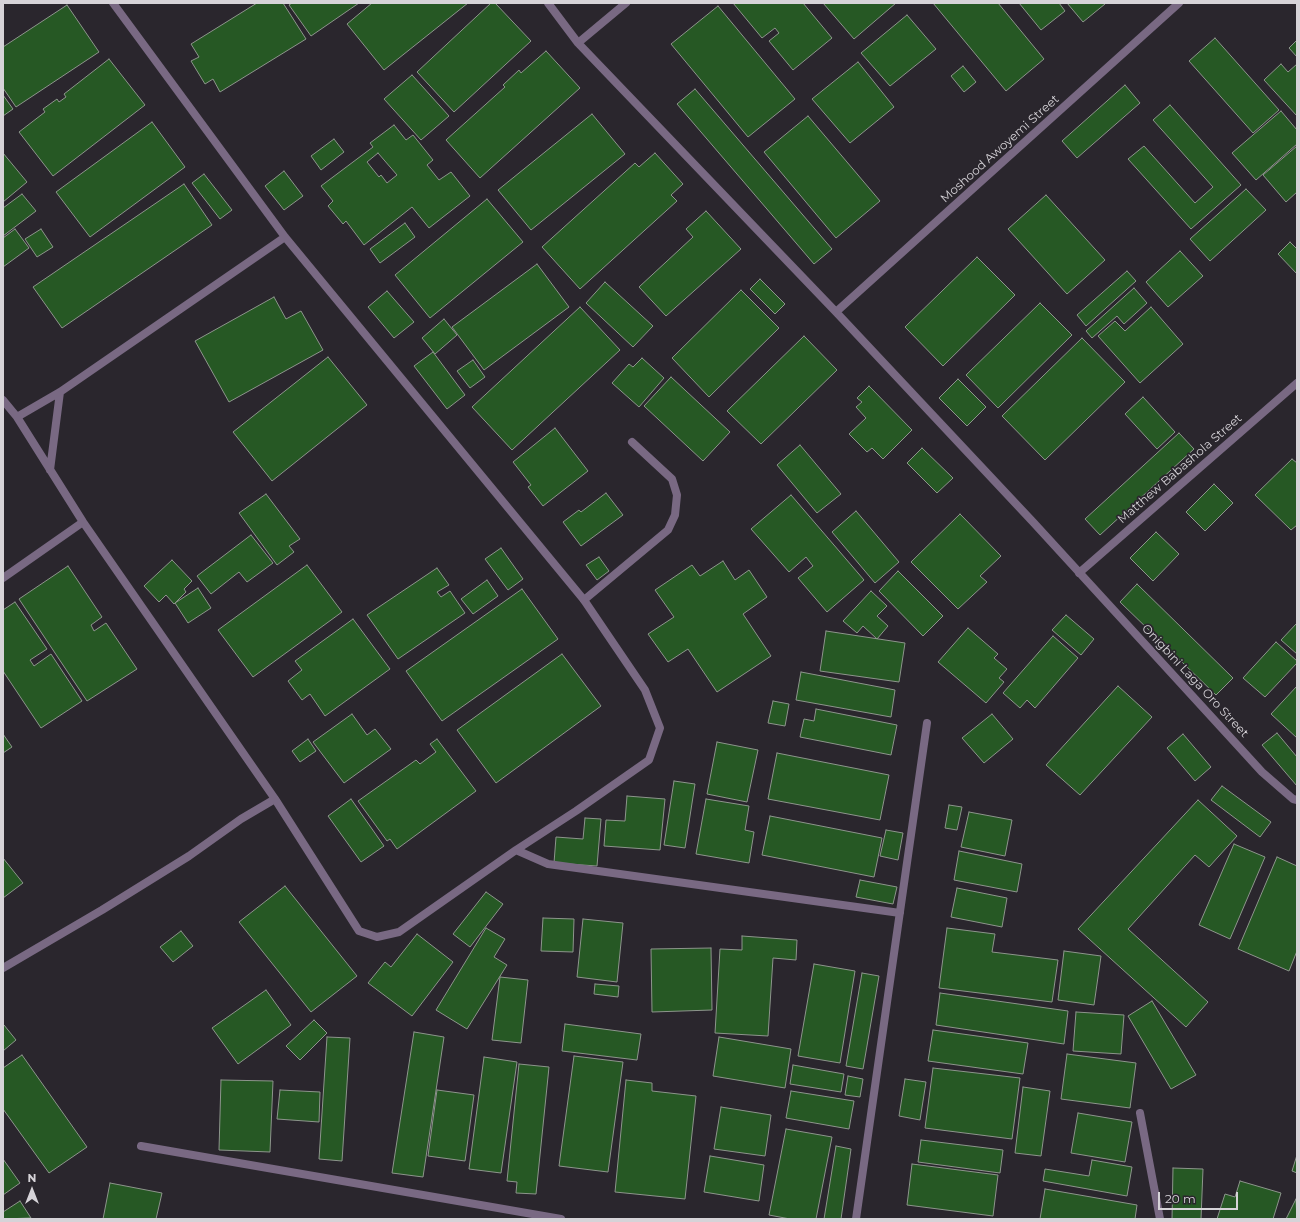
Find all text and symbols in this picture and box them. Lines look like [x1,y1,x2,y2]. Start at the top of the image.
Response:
street label: Moshood Awoyemi Street [938,92,1062,206]
street label: Matthew Babashola Street [1115,411,1245,527]
street label: Onigbini Laga Oro Street [1139,621,1251,741]
north arrow [12,1170,52,1210]
text: N [28,1171,36,1185]
scale bar [1160,1184,1240,1210]
text: 20 m [1165,1191,1196,1206]

